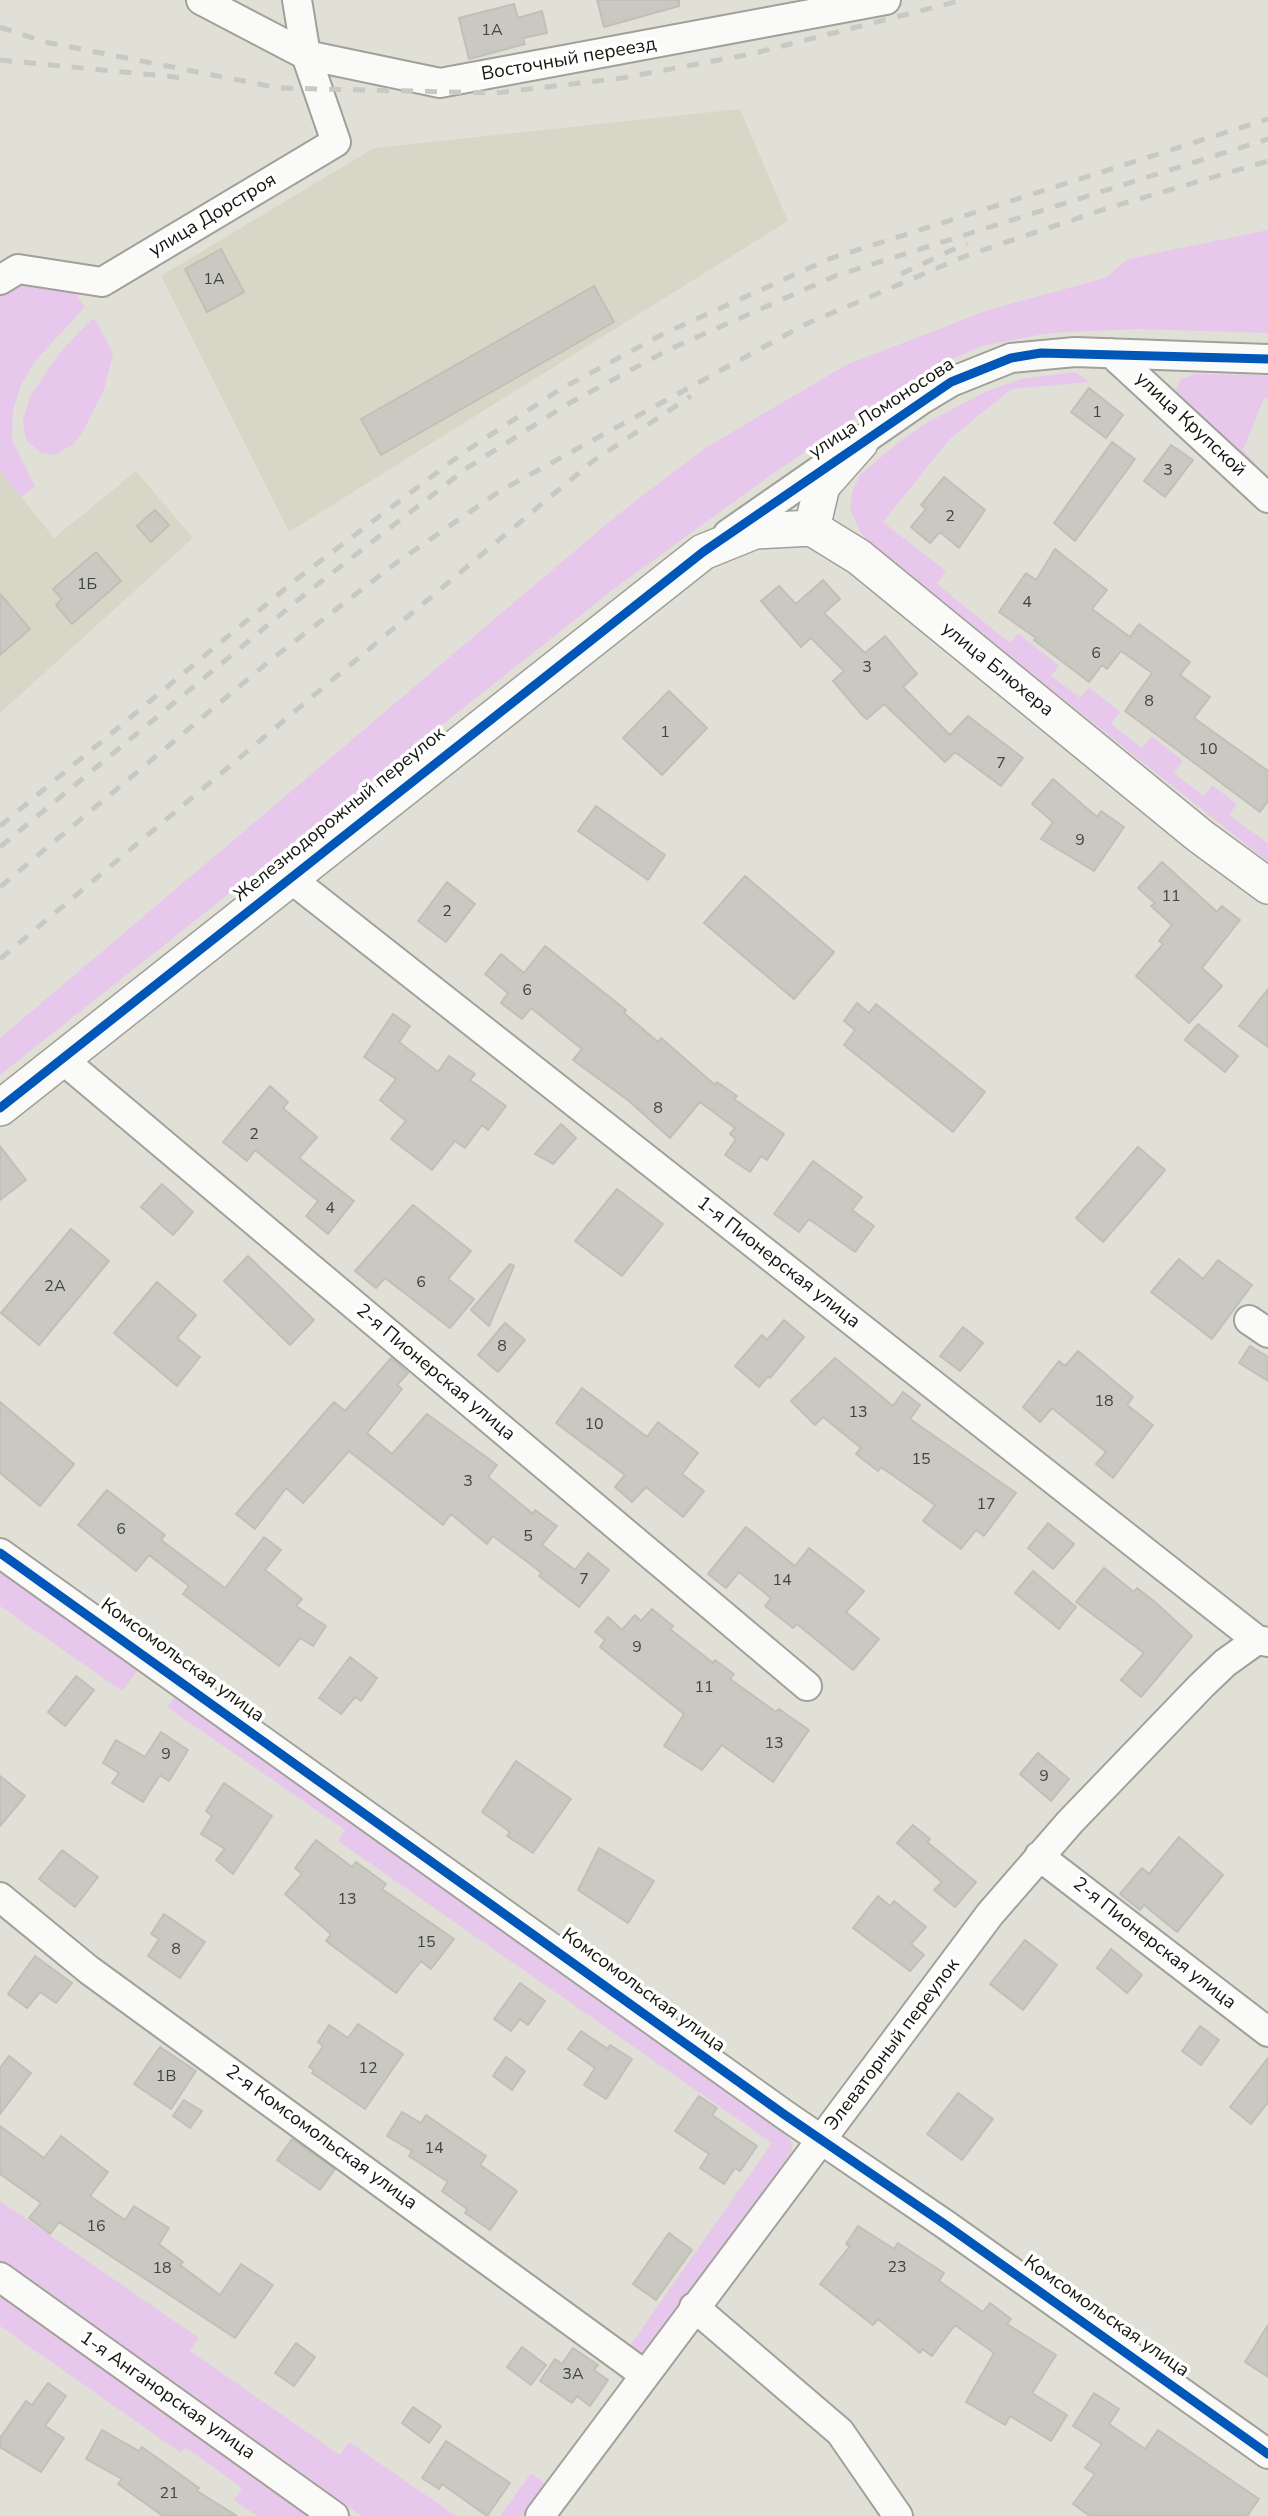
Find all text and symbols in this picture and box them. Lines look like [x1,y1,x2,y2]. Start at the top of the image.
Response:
house number: 1А [481,21,503,41]
street label: Восточный переезд [480,33,658,87]
street label: улица Дорстроя [145,169,281,263]
house number: 1А [203,270,225,290]
street label: улица Ломоносова [805,354,959,464]
street label: улица Крупской [1130,368,1250,482]
house number: 1 [1092,403,1102,423]
house number: 3 [1163,461,1173,481]
house number: 2 [945,507,955,527]
house number: 1Б [77,575,97,595]
house number: 4 [1022,593,1032,613]
street label: улица Блюхера [936,618,1058,722]
house number: 6 [1091,644,1101,664]
house number: 3 [862,658,872,678]
house number: 8 [1144,692,1154,712]
street label: Железнодорожный переулок [230,723,450,907]
house number: 1 [660,723,670,743]
house number: 10 [1198,740,1218,760]
house number: 7 [996,754,1006,774]
house number: 9 [1075,831,1085,851]
house number: 11 [1161,887,1181,907]
house number: 2 [442,902,452,922]
house number: 6 [522,981,532,1001]
house number: 8 [653,1099,663,1119]
house number: 2 [249,1125,259,1145]
street label: 1-я Пионерская улица [692,1192,864,1334]
house number: 4 [325,1199,335,1219]
house number: 6 [416,1273,426,1293]
house number: 2А [44,1277,66,1297]
street label: 2-я Пионерская улица [351,1300,519,1446]
house number: 8 [497,1337,507,1357]
house number: 18 [1094,1392,1114,1412]
house number: 13 [848,1403,868,1423]
house number: 10 [584,1415,604,1435]
house number: 15 [911,1450,931,1470]
house number: 3 [463,1472,473,1492]
house number: 17 [976,1495,996,1515]
house number: 6 [116,1520,126,1540]
house number: 5 [523,1527,533,1547]
house number: 7 [579,1570,589,1590]
house number: 14 [772,1571,792,1591]
street label: Комсомольская улица [96,1594,268,1728]
house number: 9 [632,1638,642,1658]
house number: 11 [694,1678,714,1698]
house number: 13 [764,1734,784,1754]
house number: 9 [161,1745,171,1765]
house number: 9 [1039,1767,1049,1787]
street label: 2-я Пионерская улица [1068,1873,1240,2015]
house number: 13 [337,1890,357,1910]
street label: Комсомольская улица [557,1924,729,2058]
house number: 15 [416,1933,436,1953]
house number: 8 [171,1940,181,1960]
street label: Элеваторный переулок [821,1954,965,2136]
house number: 12 [358,2059,378,2079]
street label: 2-я Комсомольская улица [221,2061,421,2215]
house number: 1В [156,2067,176,2087]
house number: 14 [424,2139,444,2159]
house number: 16 [86,2217,106,2237]
street label: Комсомольская улица [1019,2251,1193,2383]
house number: 23 [887,2258,907,2278]
house number: 18 [152,2259,172,2279]
street label: 1-я Анганорская улица [75,2327,259,2465]
house number: 3А [562,2365,584,2385]
house number: 21 [159,2484,179,2504]

